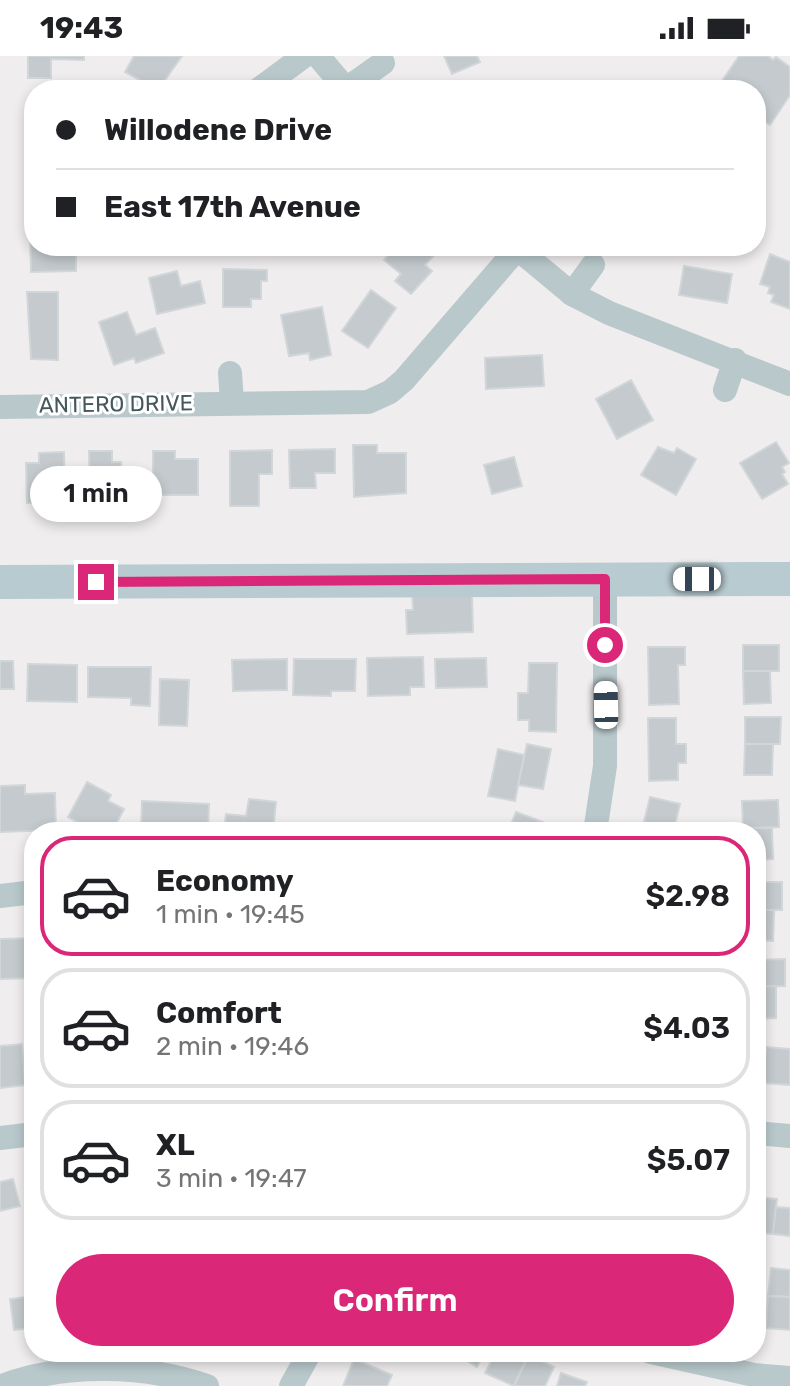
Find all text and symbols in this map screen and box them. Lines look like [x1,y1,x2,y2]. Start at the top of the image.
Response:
text: 19:43 [40,10,123,46]
text: Willodene Drive [104,112,332,148]
text: East 17th Avenue [104,189,361,225]
street label: ANTERO DRIVE [39,389,193,419]
callout: 1 min [30,466,162,522]
text: 1 min [63,478,129,509]
route end [78,564,114,600]
car [673,567,721,591]
route start [587,627,623,663]
car [594,681,618,729]
icon: car [60,860,132,932]
text: Economy [156,863,294,899]
text: $2.98 [645,878,730,914]
text: 1 min · 19:45 [156,899,305,930]
icon: car [60,992,132,1064]
text: Comfort [156,995,282,1031]
text: $4.03 [643,1010,730,1046]
text: 2 min · 19:46 [156,1031,309,1062]
icon: car [60,1124,132,1196]
text: XL [156,1127,195,1163]
text: $5.07 [647,1142,730,1178]
text: 3 min · 19:47 [156,1163,307,1194]
button: Confirm [56,1254,734,1346]

